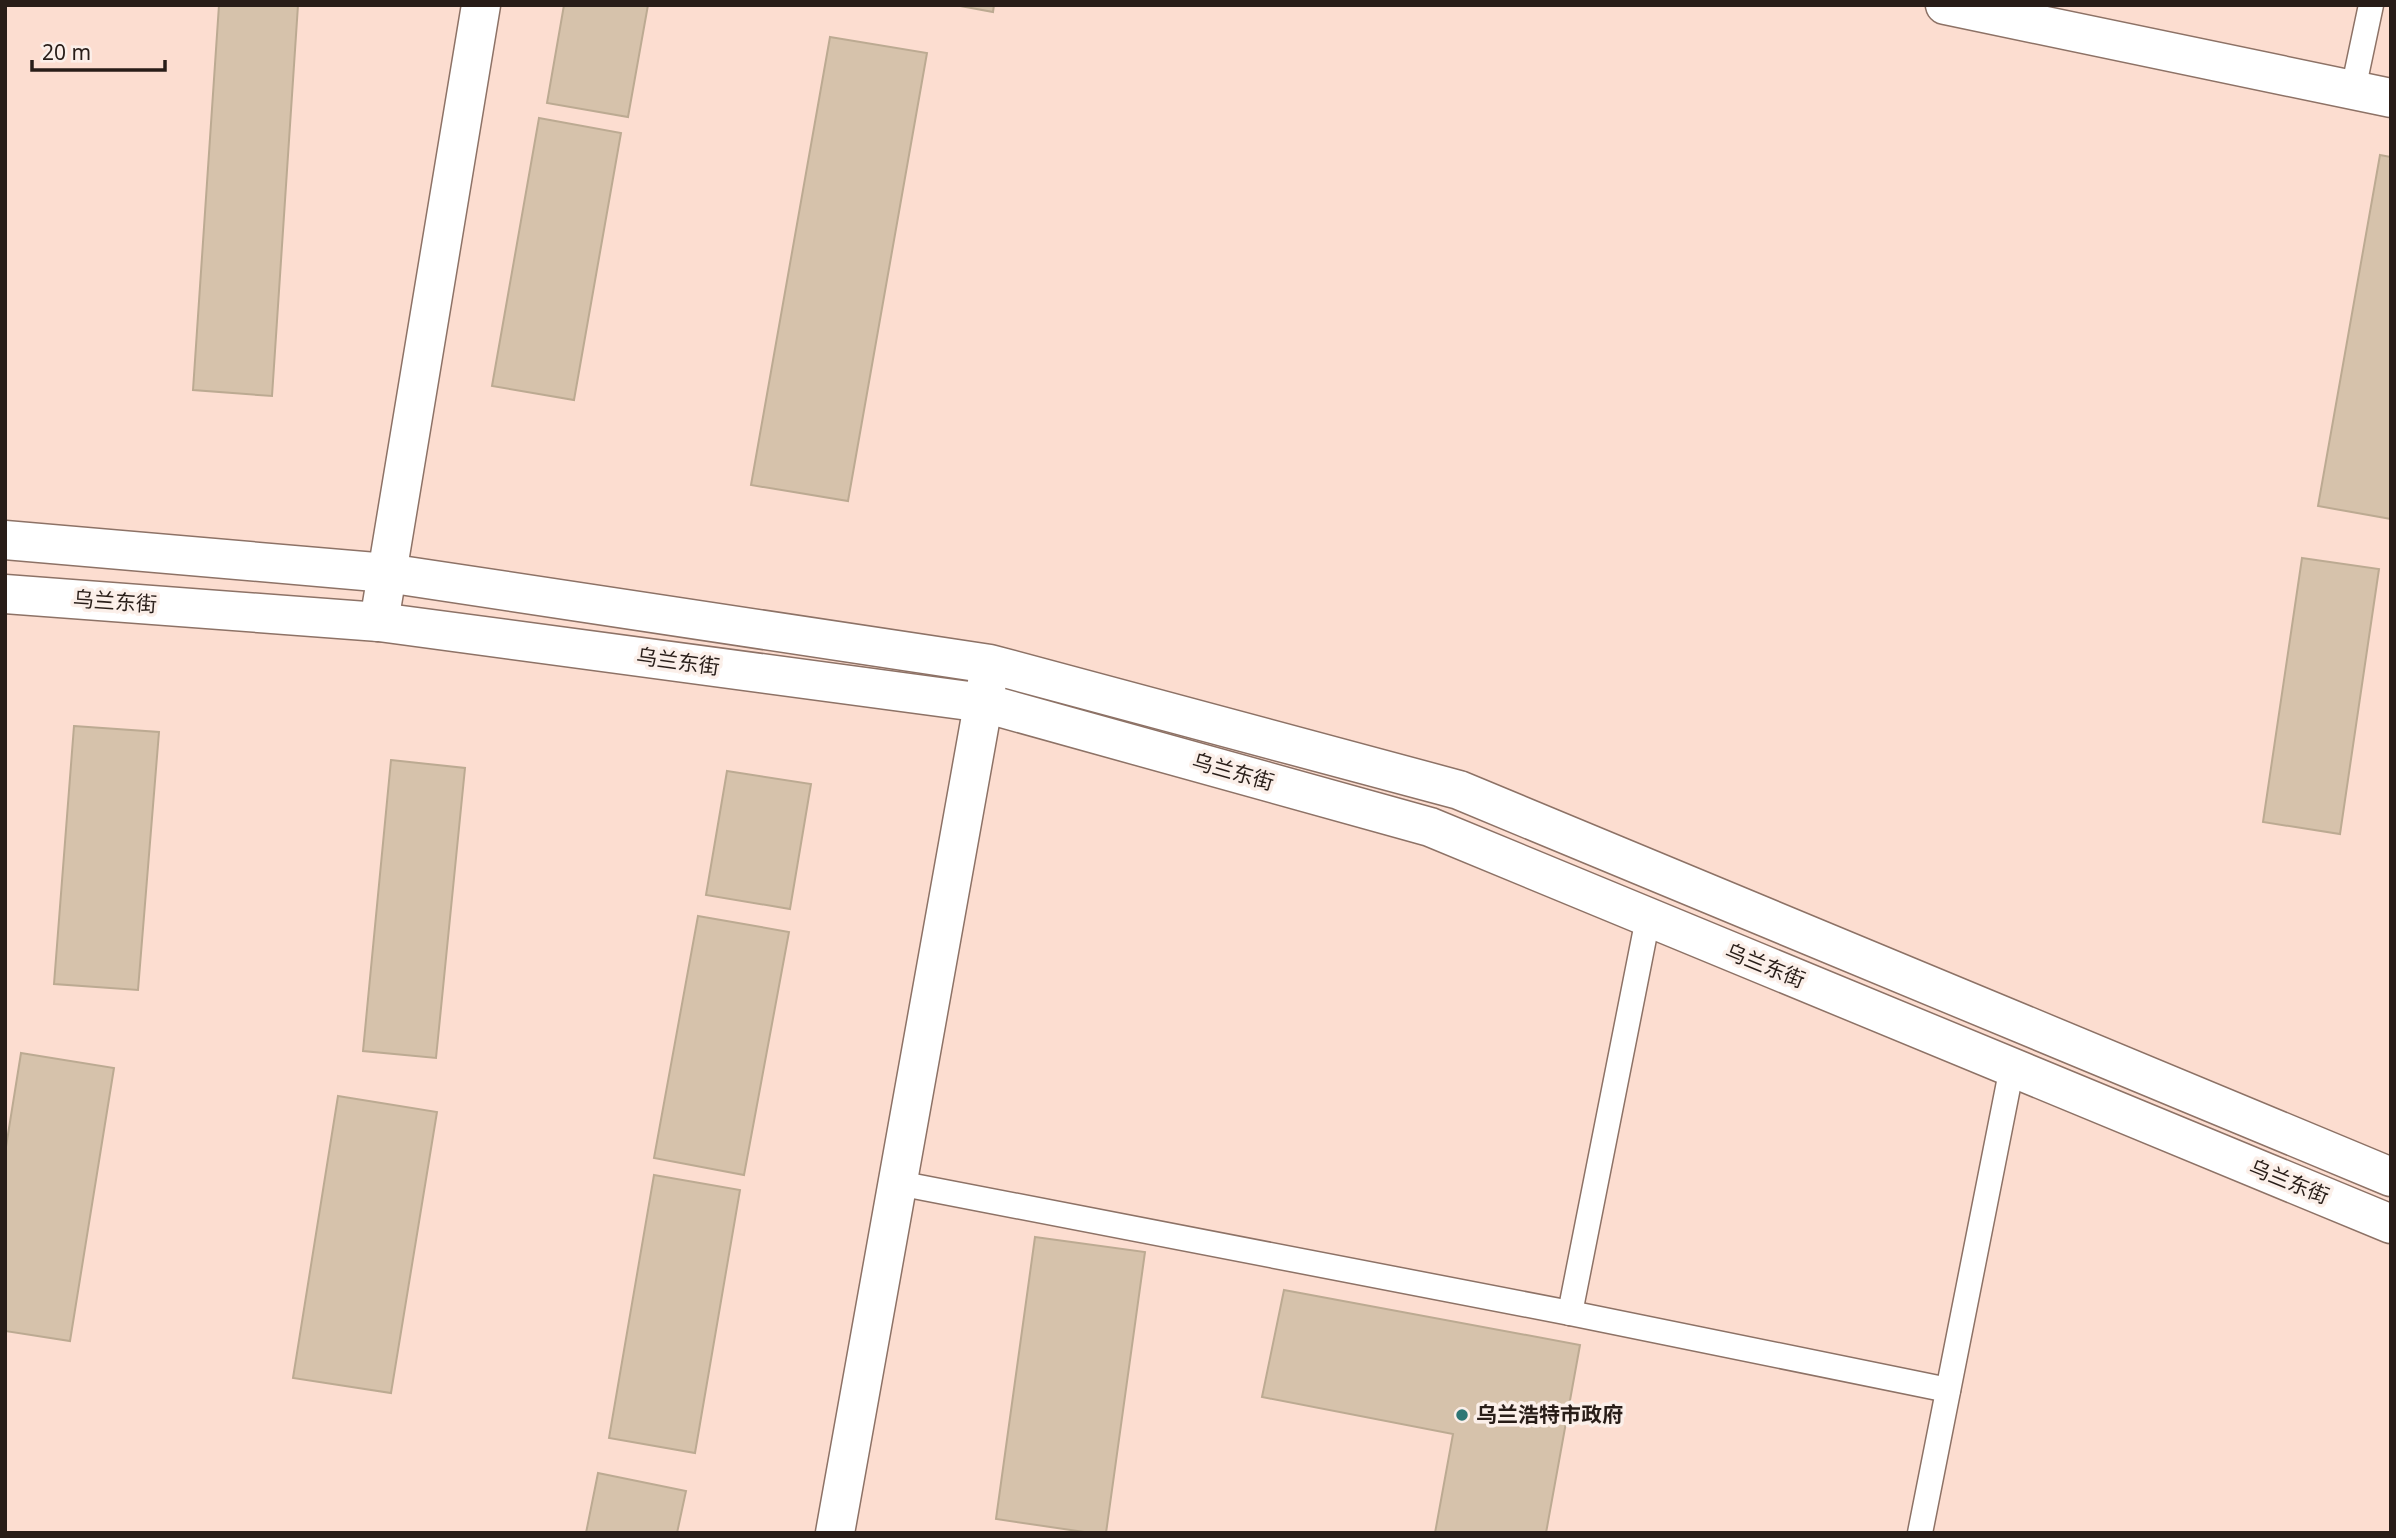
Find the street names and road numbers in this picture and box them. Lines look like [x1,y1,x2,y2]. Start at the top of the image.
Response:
street label: 乌兰东街 [72,584,158,618]
street label: 乌兰东街 [635,641,722,681]
street label: 乌兰东街 [1189,746,1278,796]
street label: 乌兰东街 [1721,936,1810,994]
street label: 乌兰东街 [2245,1152,2334,1210]

